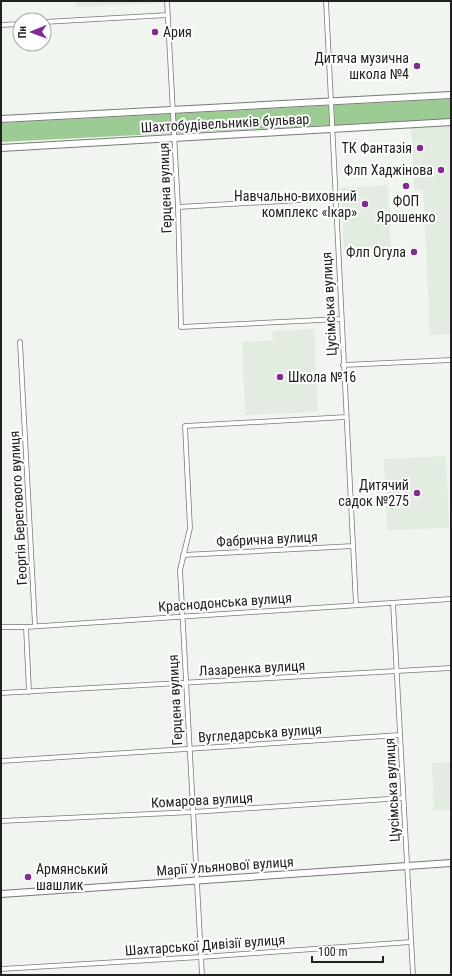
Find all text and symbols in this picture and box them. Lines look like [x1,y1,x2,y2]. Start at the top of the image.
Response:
north arrow [12,12,52,52]
place label: Ария [163,24,192,40]
text: Пн [16,26,29,38]
marker: Ария [150,27,160,37]
place label: Дитяча музична школа №4 [314,50,409,82]
marker: Дитяча музична школа №4 [412,61,422,71]
street label: Шахтобудівельників бульвар [140,111,310,135]
place label: ТК Фантазія [342,140,412,156]
street label: Герцена вулиця [155,142,175,234]
marker: ТК Фантазія [415,143,425,153]
place label: Флп Хаджінова [344,162,433,178]
marker: Флп Хаджінова [436,165,446,175]
marker: ФОП Ярошенко [401,181,411,191]
place label: Навчально-виховний комплекс «Ікар» [234,188,357,220]
place label: ФОП Ярошенко [377,193,435,225]
marker: Навчально-виховний комплекс «Ікар» [360,199,370,209]
place label: Флп Огула [346,244,406,260]
marker: Флп Огула [409,247,419,257]
street label: Цусімська вулиця [318,252,340,356]
place label: Школа №16 [288,369,356,385]
marker: Школа №16 [275,372,285,382]
street label: Георгія Берегового вулиця [6,430,30,586]
place label: Дитячий садок №275 [338,477,409,509]
marker: Дитячий садок №275 [412,488,422,498]
street label: Фабрична вулиця [216,528,318,550]
street label: Краснодонська вулиця [158,589,292,615]
street label: Герцена вулиця [165,654,185,746]
street label: Лазаренка вулиця [198,657,306,679]
street label: Вугледарська вулиця [198,721,322,745]
street label: Цусімська вулиця [381,738,403,842]
street label: Комарова вулиця [150,789,254,811]
street label: Марії Ульянової вулиця [156,853,294,879]
place label: Армянський шашлик [36,861,108,893]
marker: Армянський шашлик [23,872,33,882]
street label: Шахтарської Дивізії вулиця [124,931,286,959]
scale bar [312,938,383,964]
text: 100 m [318,945,348,959]

